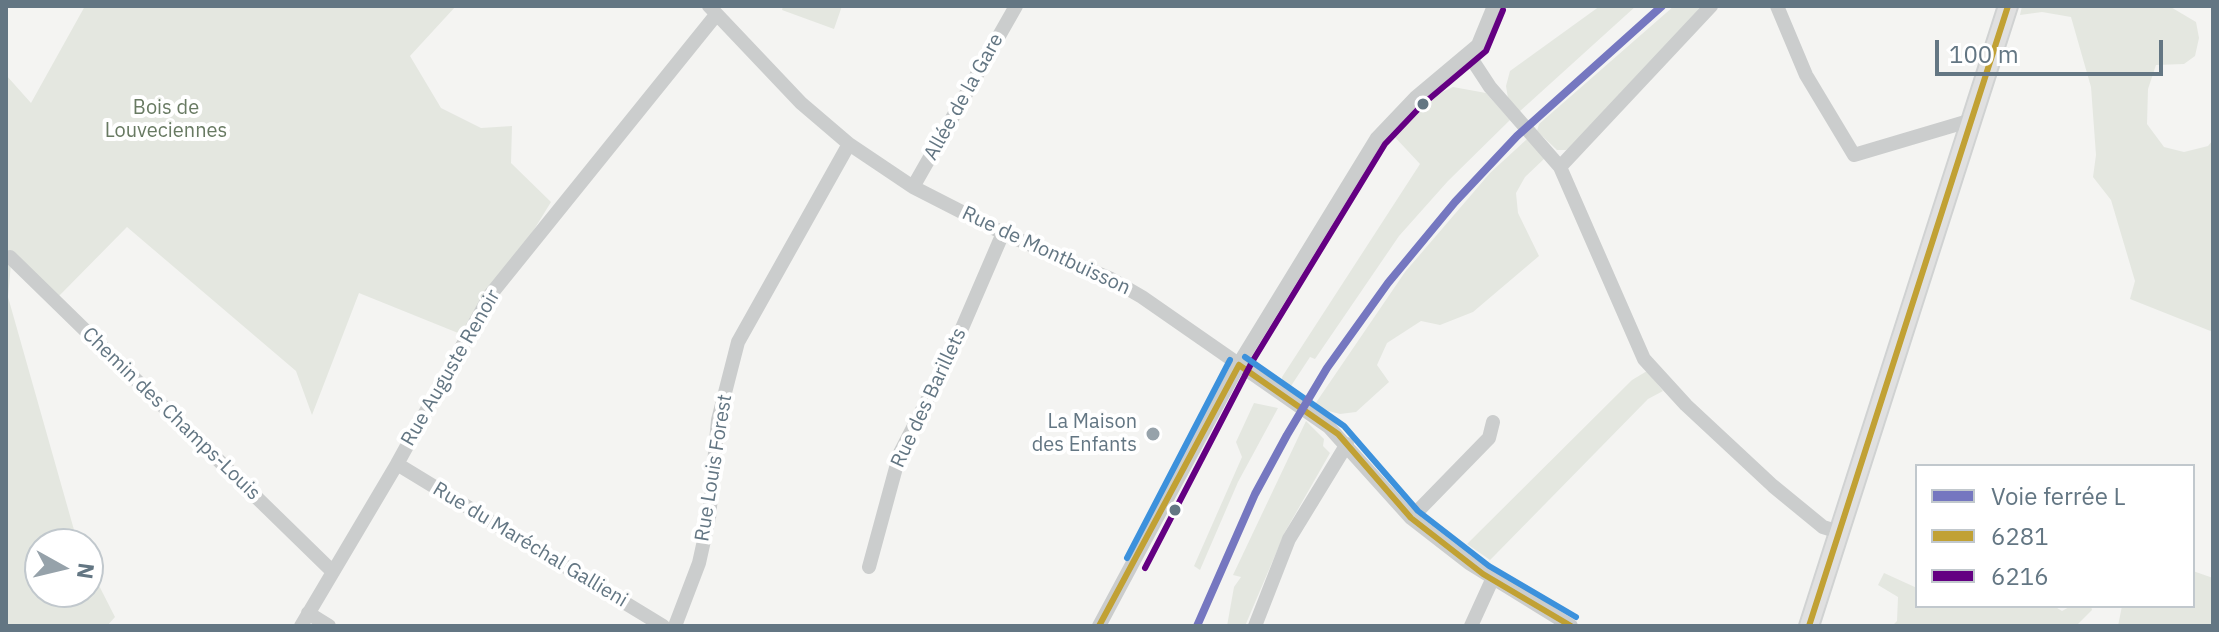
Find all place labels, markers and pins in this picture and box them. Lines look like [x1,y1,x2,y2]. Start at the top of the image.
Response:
unlabelled marker [1415,96,1431,112]
place label: La Maison des Enfants [1032,410,1137,457]
marker: La Maison des Enfants [1144,425,1162,443]
unlabelled marker [1167,502,1183,518]

